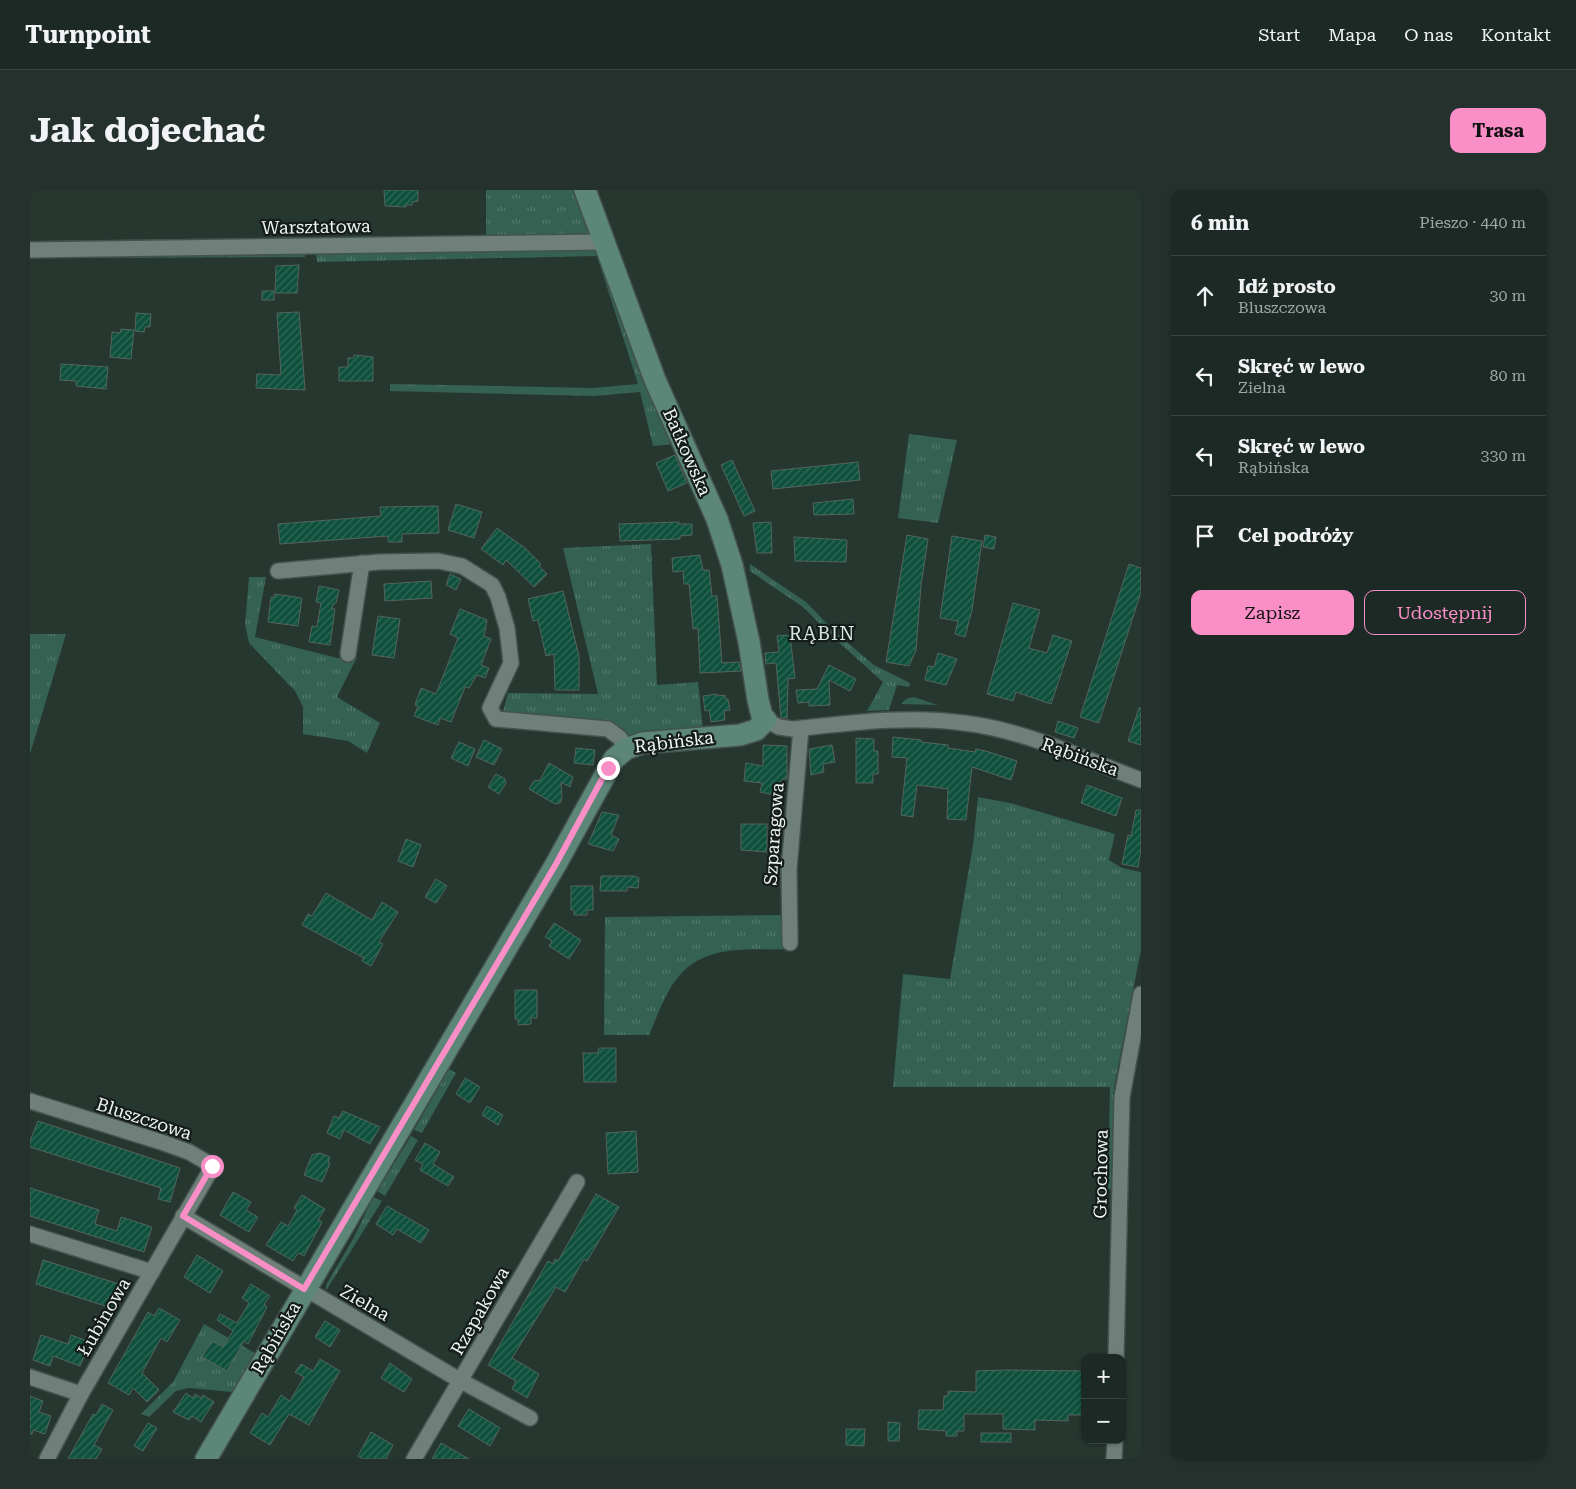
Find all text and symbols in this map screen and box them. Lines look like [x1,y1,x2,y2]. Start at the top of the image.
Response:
text: Turnpoint [25,21,151,49]
text: Start [1258,24,1300,45]
text: Mapa [1328,24,1376,45]
text: O nas [1404,24,1453,45]
text: Kontakt [1481,24,1551,45]
button: Trasa [1450,108,1546,153]
text: Jak dojechać [30,110,266,151]
text: 6 min [1191,211,1249,235]
text: Pieszo · 440 m [1419,213,1526,232]
street label: Warsztatowa [261,215,371,238]
text: Idź prosto [1238,275,1336,298]
icon: ahead [1191,282,1219,310]
text: 30 m [1489,286,1526,305]
text: Bluszczowa [1238,298,1326,317]
text: Skręć w lewo [1238,355,1365,378]
icon: left [1191,362,1219,390]
text: 80 m [1489,366,1526,385]
text: Zielna [1238,378,1286,397]
street label: Batkowska [659,405,716,499]
text: Skręć w lewo [1238,435,1365,458]
icon: left [1191,442,1219,470]
text: 330 m [1480,446,1526,465]
text: Rąbińska [1238,458,1309,477]
icon: arrive [1191,522,1219,550]
text: Cel podróży [1238,524,1353,547]
button: Zapisz [1191,590,1354,635]
button: Udostępnij [1364,590,1526,635]
district label: RĄBIN [789,622,855,645]
street label: Rąbińska [633,726,715,757]
street label: Rąbińska [1039,733,1122,780]
route end [597,757,620,780]
street label: Szparagowa [759,782,788,886]
street label: Bluszczowa [94,1093,195,1144]
street label: Grochowa [1089,1129,1112,1219]
route start [201,1155,224,1178]
street label: Rzepakowa [446,1263,513,1358]
street label: Łubinowa [73,1274,134,1359]
street label: Zielna [337,1280,394,1325]
street label: Rąbińska [246,1298,305,1378]
map controls [1081,1354,1126,1444]
button: + [1081,1354,1126,1399]
button: − [1081,1399,1126,1444]

